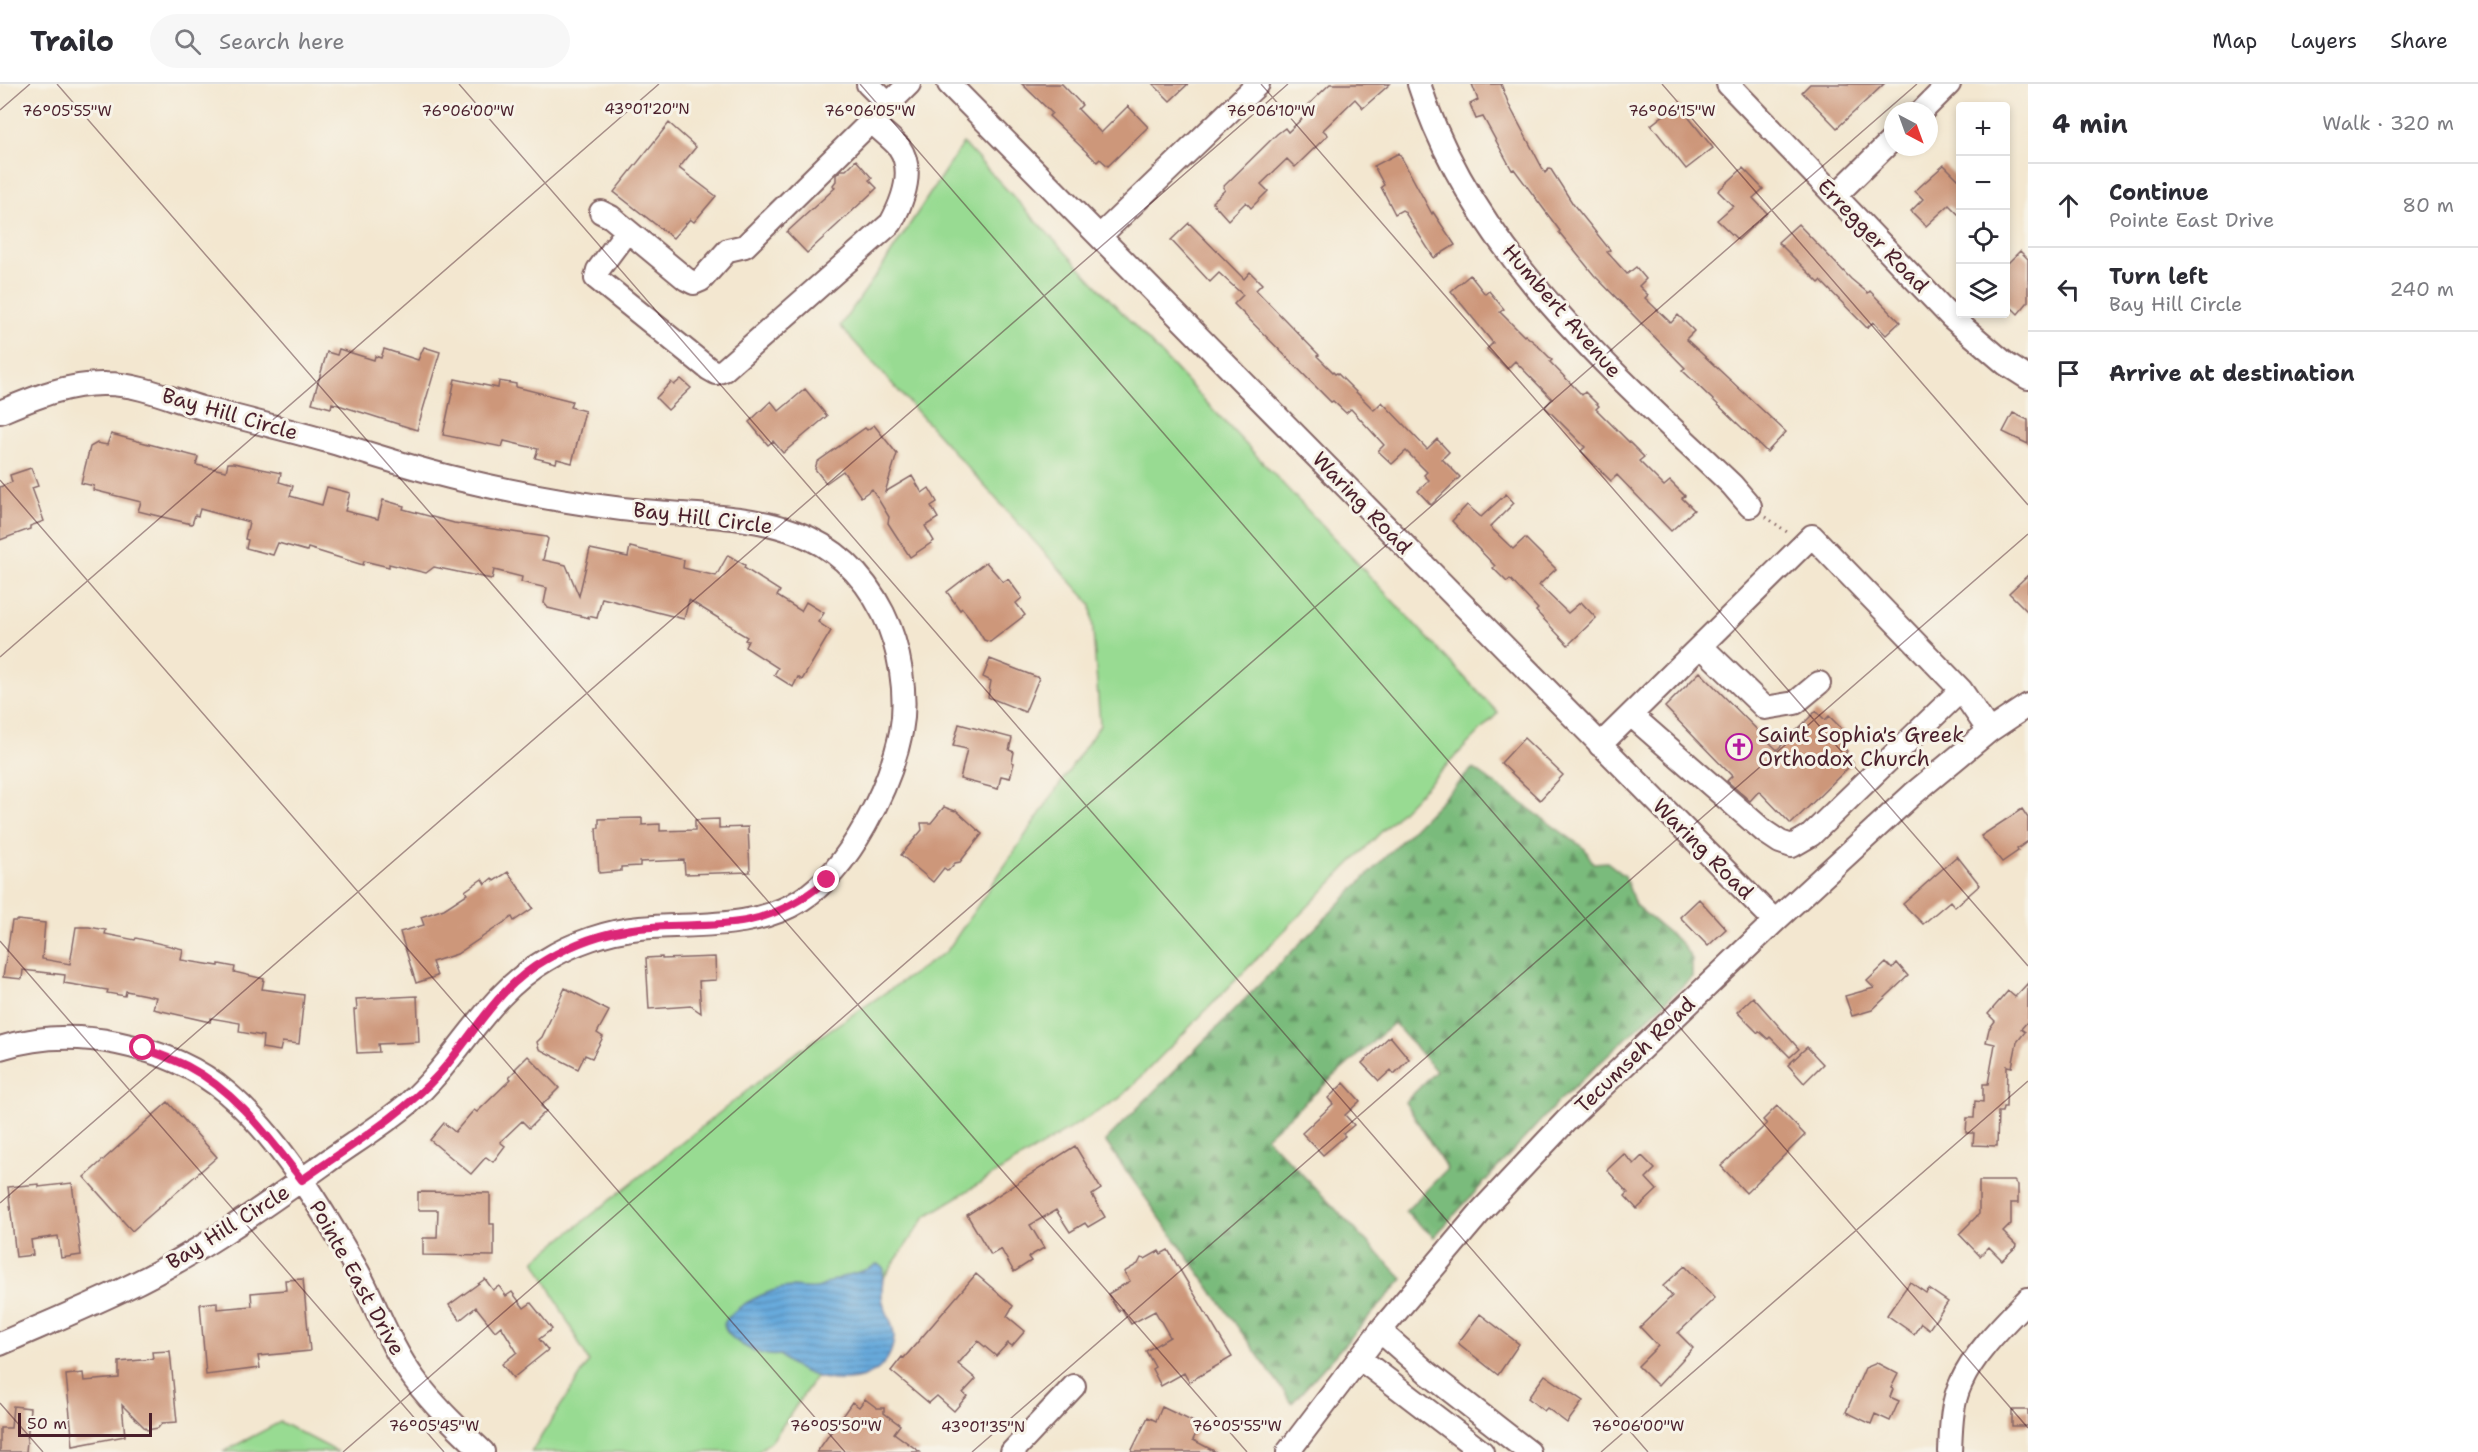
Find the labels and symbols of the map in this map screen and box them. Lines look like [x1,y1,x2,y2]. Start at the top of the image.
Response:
text: 43°01'20"N [604,99,690,119]
text: 76°05'55"W [22,101,112,121]
text: 76°06'00"W [421,101,515,121]
text: 76°06'05"W [824,101,916,121]
text: 76°06'10"W [1227,101,1315,121]
text: 76°06'15"W [1628,101,1716,121]
north arrow [1884,102,1938,156]
street label: Erregger Road [1811,173,1935,299]
street label: Humbert Avenue [1496,238,1628,384]
street label: Bay Hill Circle [159,381,301,447]
street label: Waring Road [1306,446,1418,560]
street label: Bay Hill Circle [632,496,774,540]
place label: Saint Sophia's Greek Orthodox Church [1758,721,1964,773]
church icon: Saint Sophia's Greek Orthodox Church [1724,732,1754,762]
street label: Waring Road [1646,792,1760,906]
route end [813,866,839,892]
street label: Tecumseh Road [1569,990,1701,1120]
route start [129,1034,155,1060]
street label: Bay Hill Circle [161,1178,295,1276]
street label: Pointe East Drive [303,1195,411,1361]
scale bar [18,1410,152,1438]
text: 76°05'45"W [389,1416,479,1436]
text: 76°05'50"W [790,1416,882,1436]
text: 76°05'55"W [1192,1416,1282,1436]
text: 76°06'00"W [1591,1416,1685,1436]
text: 43°01'35"N [941,1417,1025,1437]

